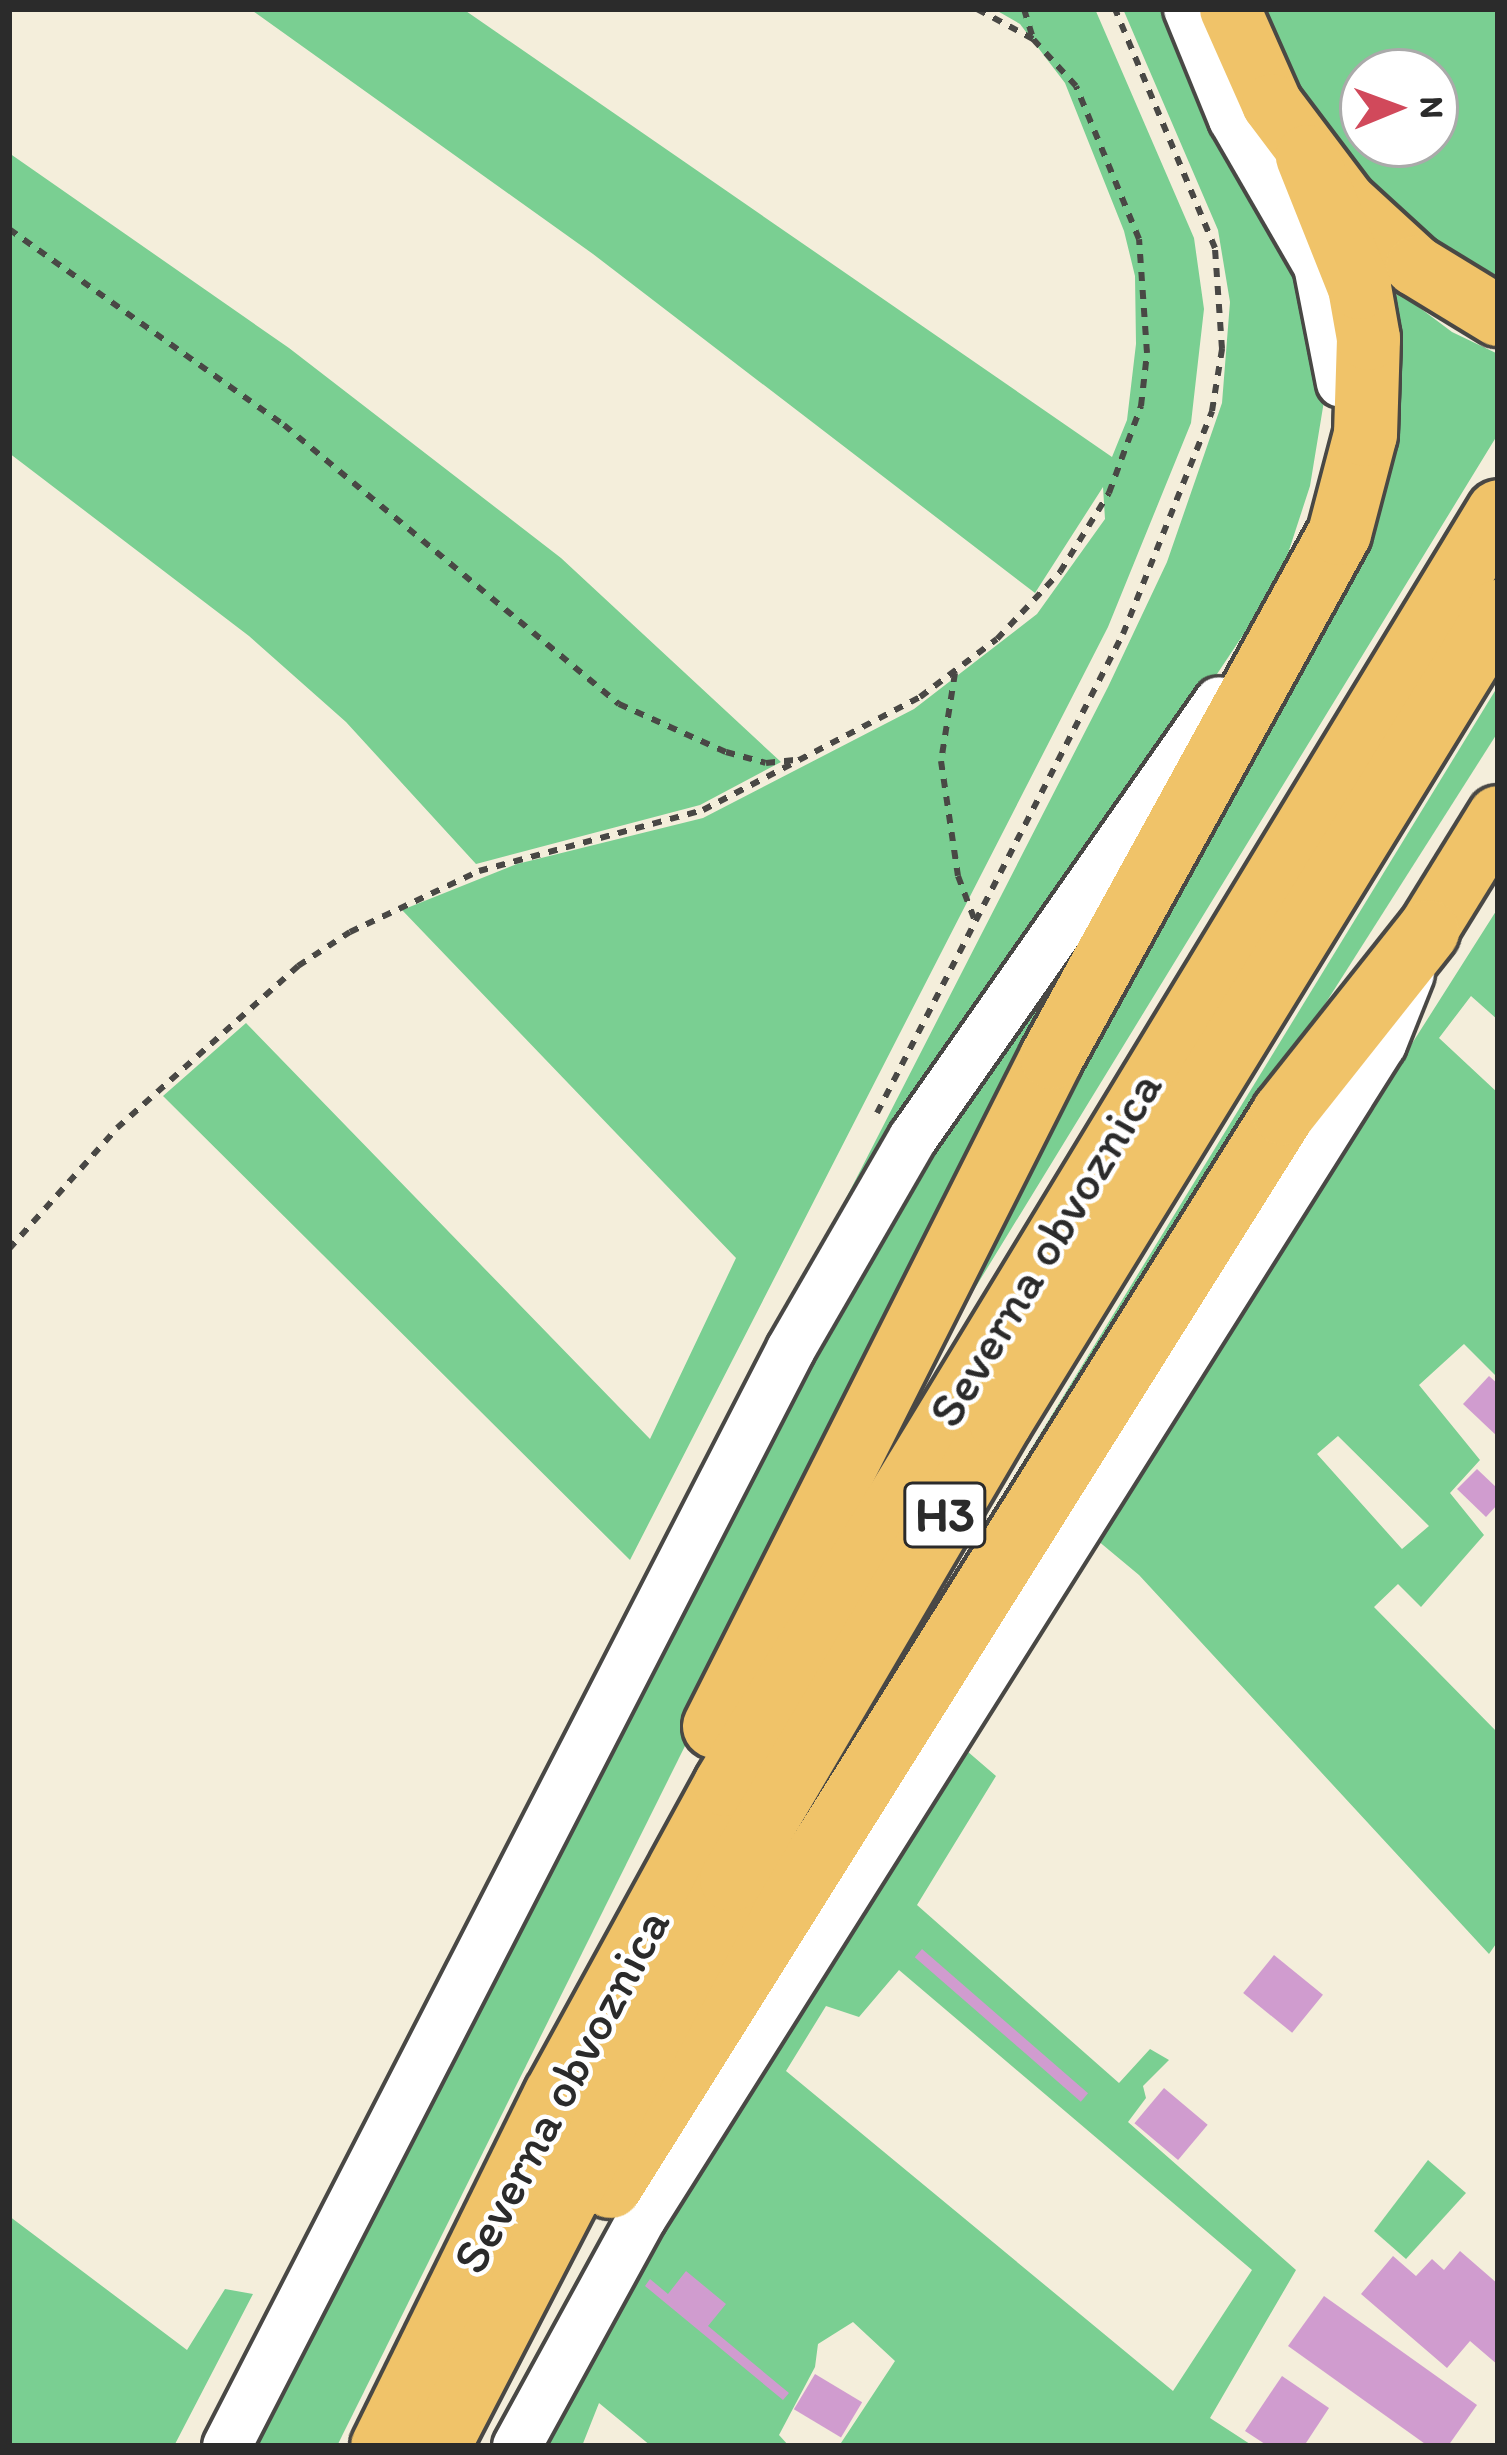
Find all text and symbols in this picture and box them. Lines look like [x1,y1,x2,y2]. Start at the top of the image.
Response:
north arrow [1339,48,1459,168]
text: N [1413,96,1452,119]
street label: Severna obvoznica [915,1060,1175,1438]
road number: H3 [903,1473,987,1557]
street label: Severna obvoznica [439,1898,683,2284]

